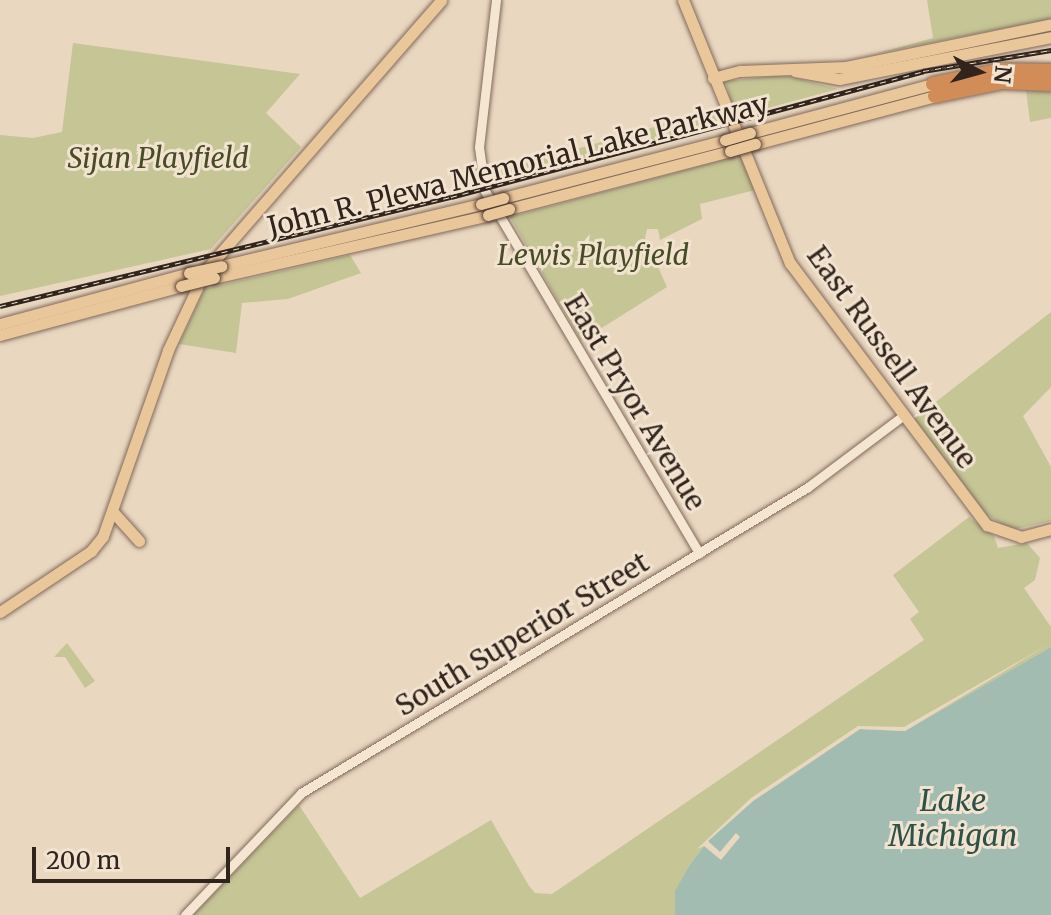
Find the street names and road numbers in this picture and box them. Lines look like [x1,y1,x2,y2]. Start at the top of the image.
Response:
street label: John R. Plewa Memorial Lake Parkway [264,86,772,244]
street label: East Russell Avenue [800,240,984,474]
street label: East Pryor Avenue [557,288,713,516]
street label: South Superior Street [389,545,655,723]

